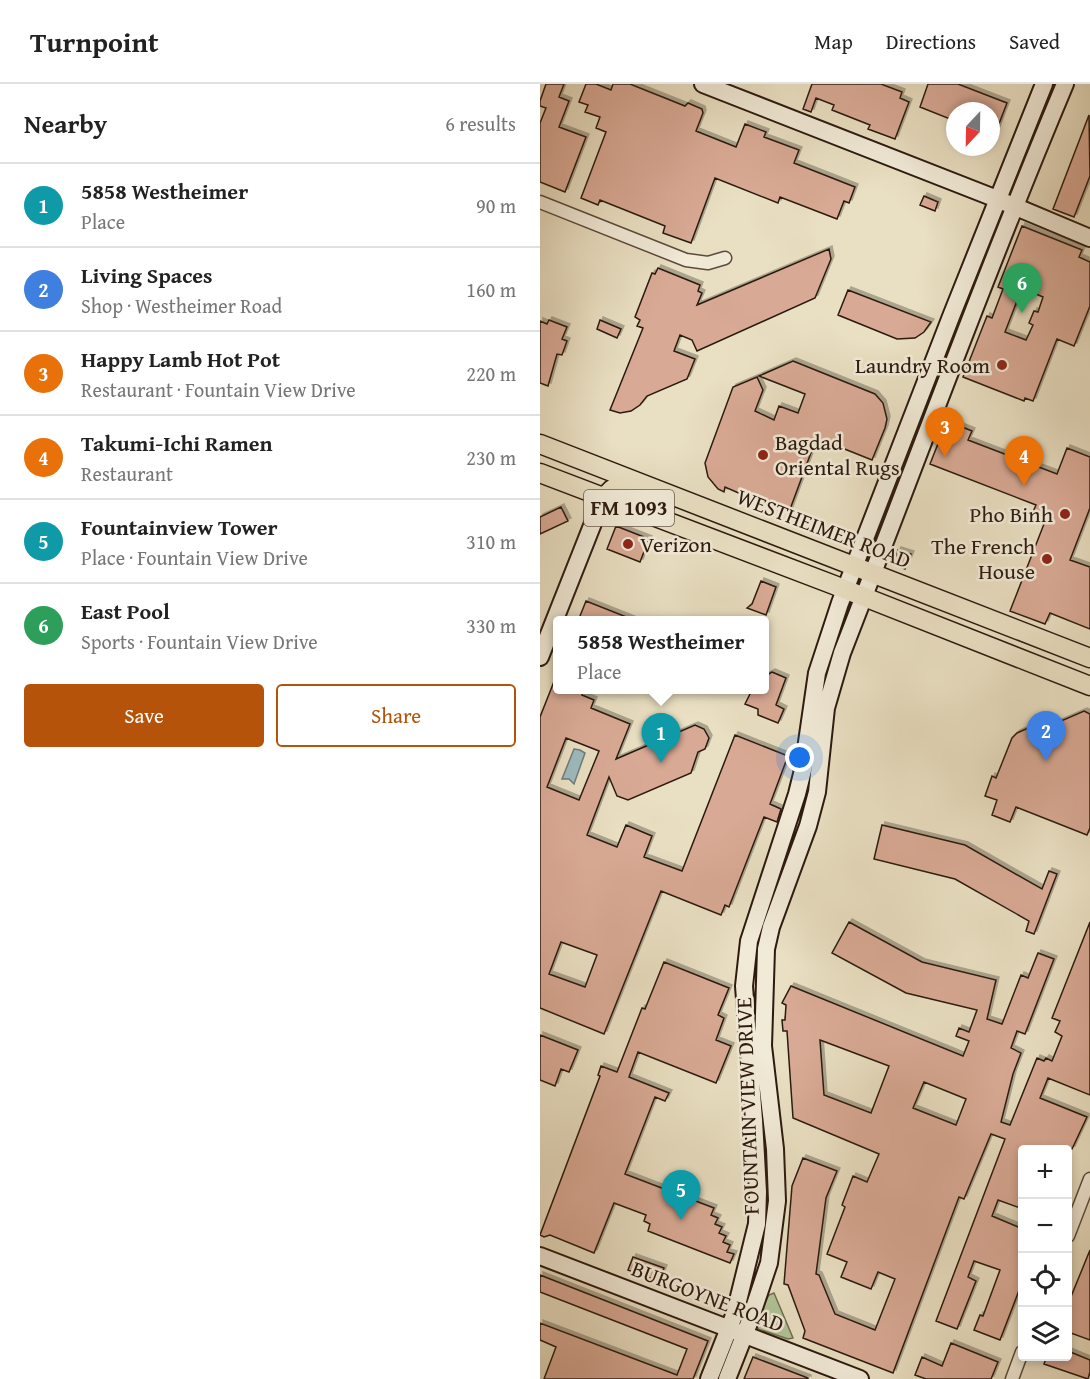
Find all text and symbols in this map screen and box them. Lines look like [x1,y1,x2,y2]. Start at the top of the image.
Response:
text: Turnpoint [30,21,159,62]
text: Map [814,26,853,57]
text: Directions [886,26,976,57]
text: Saved [1009,26,1060,57]
north arrow [946,102,1000,156]
text: Nearby [24,104,107,143]
text: 6 results [445,109,516,138]
text: 5858 Westheimer [81,175,248,207]
text: 1 [38,191,49,220]
text: 90 m [476,191,516,220]
text: Place [81,207,125,236]
text: Living Spaces [81,259,213,291]
pin: 6 [1002,264,1042,313]
text: 2 [38,275,49,304]
text: 160 m [466,275,516,304]
text: Shop · Westheimer Road [81,291,282,320]
text: Happy Lamb Hot Pot [81,343,280,375]
place label: Laundry Room [855,349,990,381]
marker: Laundry Room [995,358,1009,372]
text: 3 [38,359,49,388]
text: 220 m [466,359,516,388]
text: Restaurant · Fountain View Drive [81,375,356,404]
pin: 3 [926,408,964,457]
place label: Bagdad Oriental Rugs [775,426,900,483]
text: Takumi-Ichi Ramen [81,427,273,459]
pin: 4 [1004,436,1044,486]
text: 4 [38,443,49,472]
text: 230 m [466,443,516,472]
marker: Bagdad Oriental Rugs [756,448,770,462]
text: Restaurant [81,459,173,488]
street label: WESTHEIMER ROAD [732,480,916,576]
road number: FM 1093 [584,490,674,526]
place label: Pho Binh [969,498,1054,530]
marker: Pho Binh [1058,507,1072,521]
text: Fountainview Tower [81,511,278,543]
text: 5 [38,527,49,556]
text: 310 m [466,527,516,556]
place label: Verizon [640,528,713,560]
place label: The French House [931,530,1036,587]
marker: Verizon [621,537,635,551]
text: Place · Fountain View Drive [81,543,308,572]
marker: The French House [1040,552,1054,566]
text: East Pool [81,595,170,627]
text: 6 [38,611,49,640]
text: 330 m [466,611,516,640]
popup [553,616,769,694]
text: 5858 Westheimer [577,625,745,657]
text: Sports · Fountain View Drive [81,627,318,656]
text: Place [577,657,621,686]
button: Save [24,684,264,747]
button: Share [276,684,516,747]
pin: 2 [1026,712,1066,761]
pin: 1 [642,714,680,763]
your location [785,743,814,772]
street label: FOUNTAIN VIEW DRIVE [727,997,767,1215]
map controls [1018,1145,1072,1361]
button: + [1018,1145,1072,1199]
pin: 5 [662,1170,700,1220]
button: − [1018,1199,1072,1253]
street label: BURGOYNE ROAD [627,1252,789,1340]
button: locate [1018,1253,1072,1307]
button: layers [1018,1307,1072,1361]

